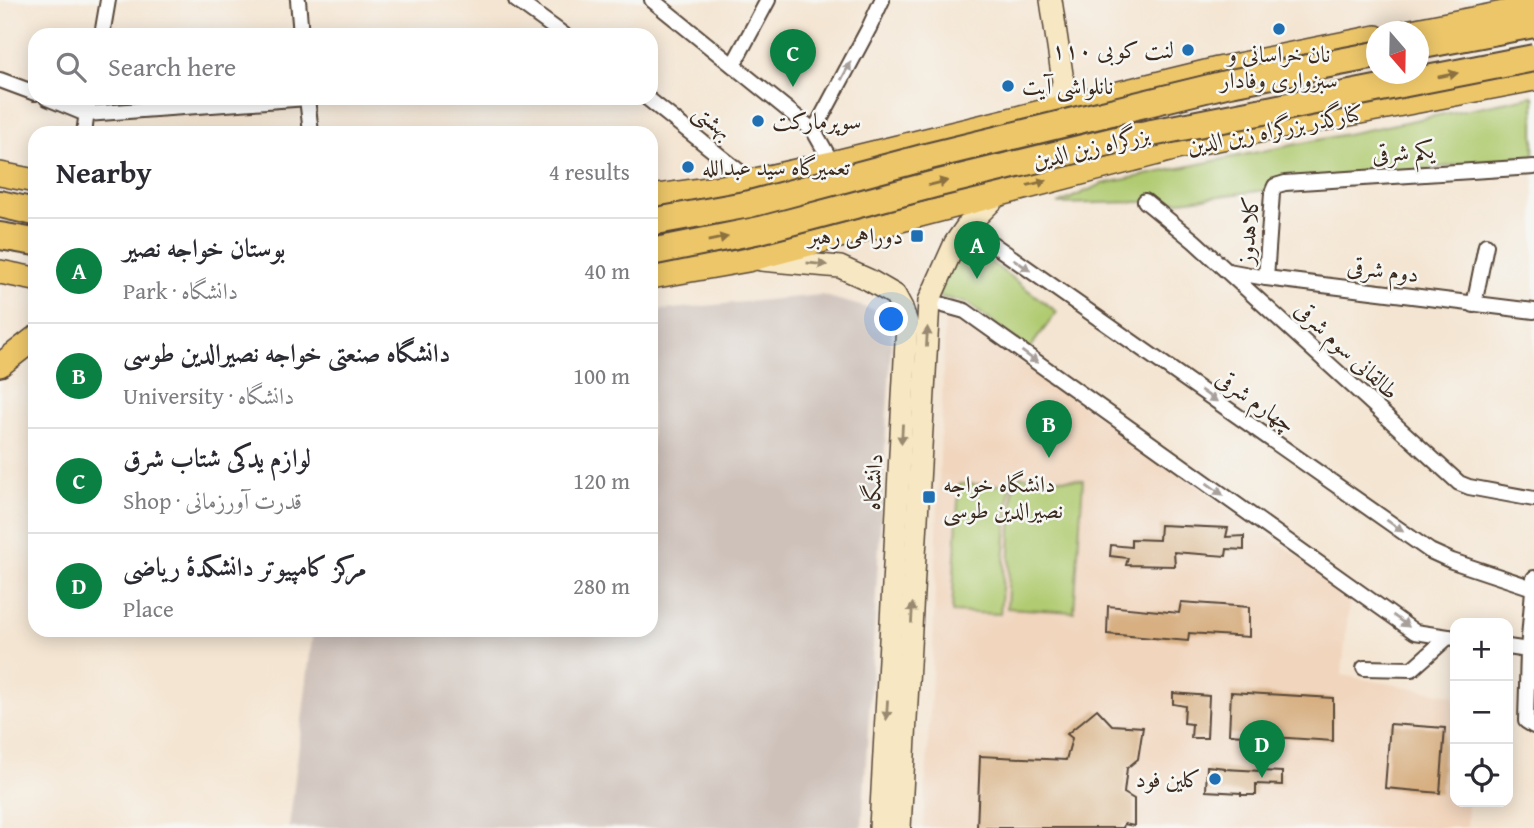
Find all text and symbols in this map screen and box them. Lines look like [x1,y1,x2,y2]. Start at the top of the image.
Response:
marker: نان خراسانی و سبزواری وفادار [1271,21,1287,37]
north arrow [1366,21,1429,84]
search box [28,28,658,105]
pin: C [770,29,816,87]
place label: لنت کوبی ۱۱۰ [1052,33,1174,66]
place label: نان خراسانی و سبزواری وفادار [1218,37,1338,96]
marker: لنت کوبی ۱۱۰ [1180,42,1196,58]
text: Search here [108,47,236,86]
icon: search [52,48,90,86]
one-way arrow [840,61,852,81]
place label: نانلواشی آیت [1022,69,1113,103]
one-way arrow [1437,69,1459,80]
marker: نانلواشی آیت [1000,78,1016,94]
street label: بهشتی [687,95,740,147]
street label: کنارگذر بزرگراه زین الدین [1184,95,1366,162]
place label: سوپرمارکت [772,104,861,137]
marker: سوپرمارکت [750,113,766,129]
street label: بزرگراه زین الدین [1029,117,1153,176]
street label: یکم شرقی [1371,133,1437,176]
text: Nearby [56,150,152,194]
place label: تعمیرگاه سید عبدالله [702,150,851,183]
text: 4 results [549,155,630,188]
marker: تعمیرگاه سید عبدالله [680,159,696,175]
one-way arrow [928,177,950,188]
one-way arrow [1027,177,1049,188]
street label: کلاهدوز [1228,194,1267,267]
place label: دوراهی رهبر [806,219,903,252]
pin: A [954,221,1000,279]
text: بوستان خواجه نصیر [123,228,286,267]
marker: دوراهی رهبر [909,228,925,244]
one-way arrow [707,233,729,244]
street label: دوم شرقی [1345,249,1421,294]
text: A [72,254,86,287]
text: 40 m [584,254,630,287]
one-way arrow [1013,258,1032,271]
one-way arrow [806,259,828,270]
text: Park · دانشگاه [123,274,238,307]
street label: طالقانی سوم شرقی [1285,293,1407,410]
your location [874,302,908,336]
one-way arrow [922,326,933,348]
text: دانشگاه صنعتی خواجه نصیرالدین طوسی [123,333,450,372]
one-way arrow [1021,350,1039,364]
text: B [72,359,86,392]
text: 100 m [573,359,630,392]
street label: چهارم شرقی [1207,361,1303,443]
text: University · دانشگاه [123,379,294,412]
one-way arrow [1200,389,1218,403]
pin: B [1026,400,1072,458]
one-way arrow [896,423,907,445]
text: لوازم یدکی شتاب شرق [123,438,311,477]
street label: دانشگاه [855,453,890,511]
text: C [72,464,86,497]
text: 120 m [573,464,630,497]
place label: دانشگاه خواجه نصیرالدین طوسی [943,467,1063,527]
one-way arrow [1206,482,1225,496]
text: Shop · قدرت آورزمانی [123,484,302,517]
marker: دانشگاه خواجه نصیرالدین طوسی [921,489,937,505]
one-way arrow [1386,519,1404,533]
text: مرکز کامپیوتر دانشکدهٔ ریاضی [123,547,366,586]
text: D [72,569,86,602]
text: 280 m [573,569,630,602]
text: Place [123,592,174,625]
one-way arrow [906,602,917,624]
one-way arrow [1392,614,1410,628]
map controls [1450,618,1513,807]
button: + [1450,618,1513,681]
button: − [1450,681,1513,744]
one-way arrow [881,700,892,722]
pin: D [1239,720,1285,778]
button: locate [1450,744,1513,807]
place label: کلین فود [1135,762,1201,795]
marker: کلین فود [1207,771,1223,787]

